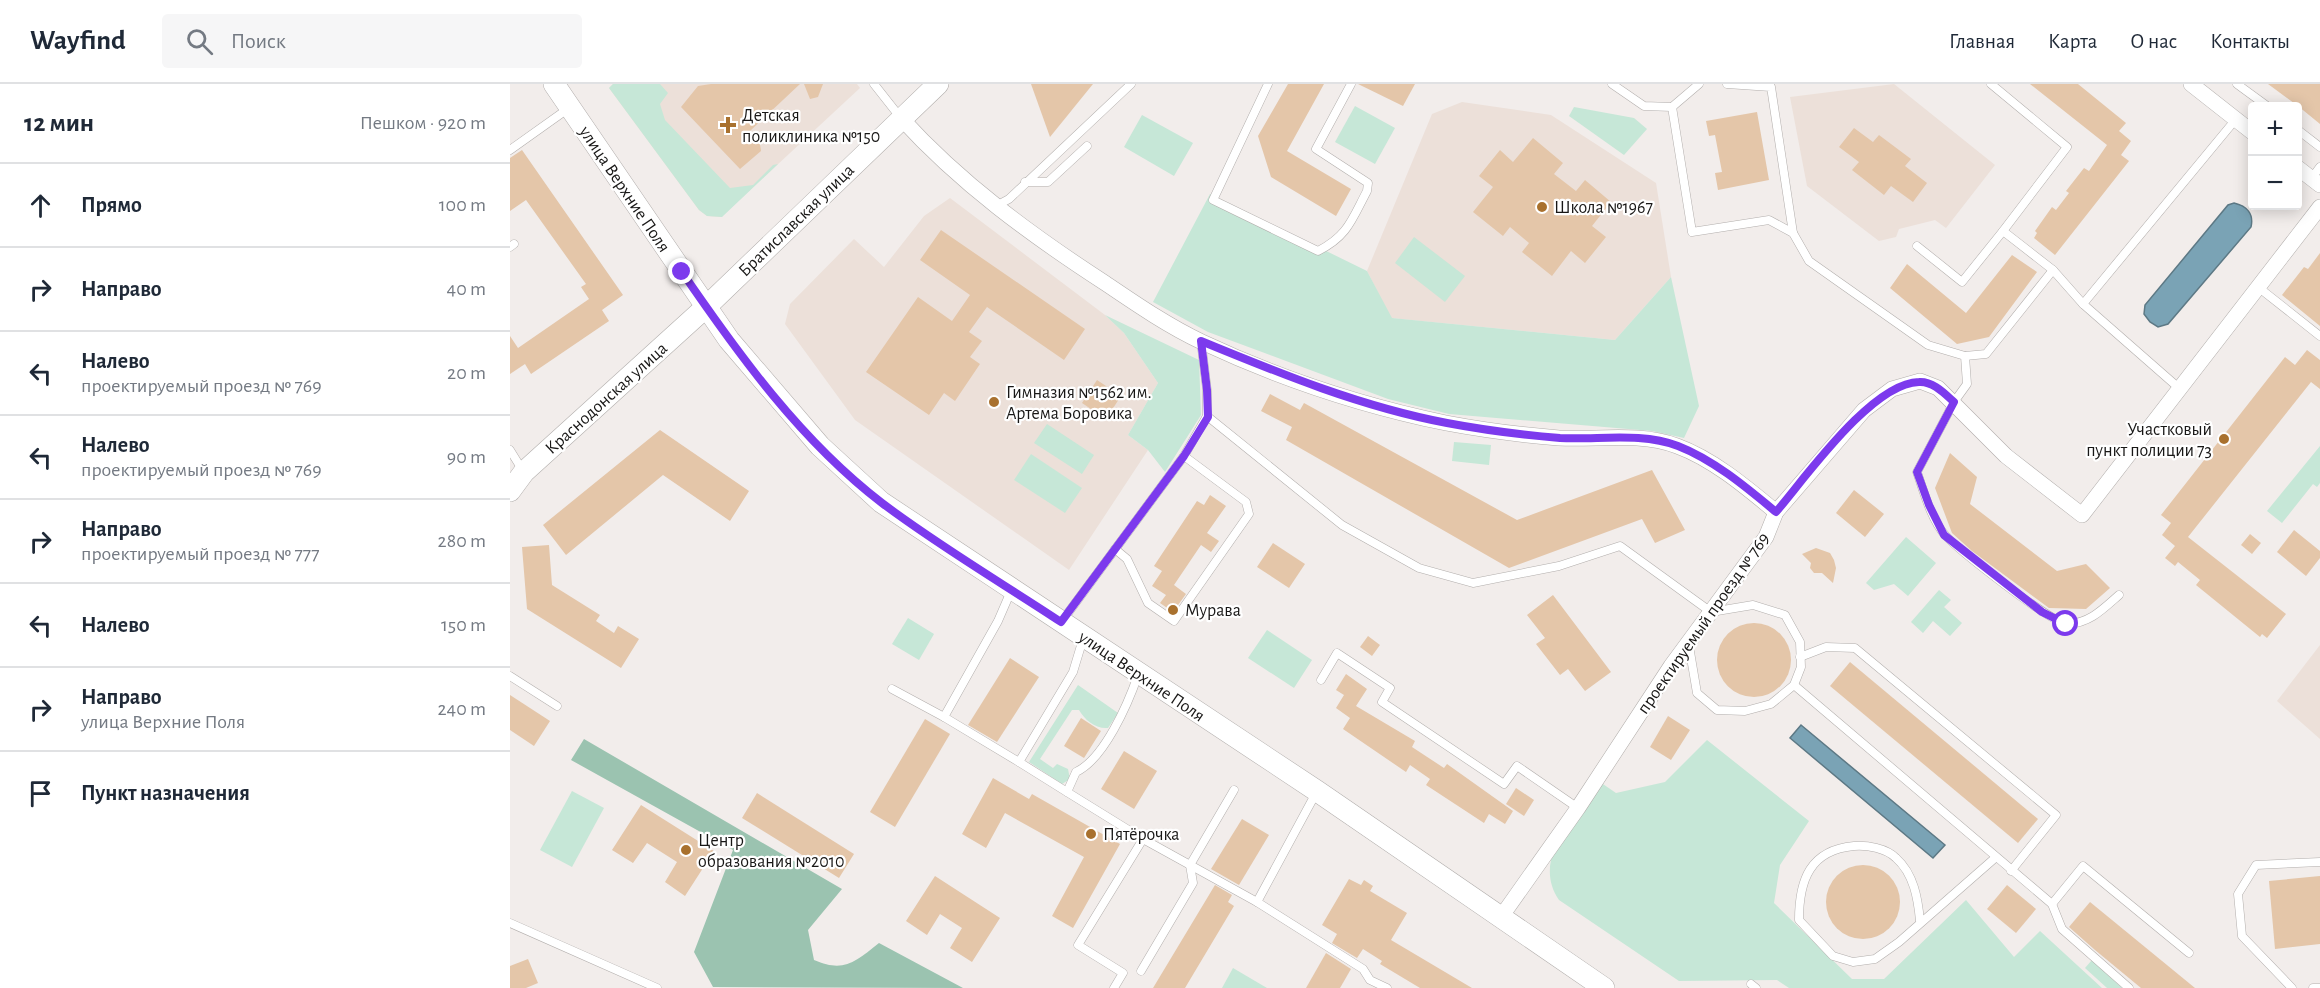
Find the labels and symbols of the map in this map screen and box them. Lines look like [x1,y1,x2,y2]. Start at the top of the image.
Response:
place label: Детская поликлиника №150 [742,107,880,146]
marker: Детская поликлиника №150 [719,116,737,134]
street label: улица Верхние Поля [575,122,673,256]
street label: Братиславская улица [735,161,858,280]
place label: Школа №1967 [1554,199,1653,217]
marker: Школа №1967 [1535,200,1549,214]
route end [668,258,694,284]
street label: Краснодонская улица [542,339,671,458]
place label: Гимназия №1562 им. Артема Боровика [1006,384,1152,423]
marker: Гимназия №1562 им. Артема Боровика [987,395,1001,409]
place label: Участковый пункт полиции 73 [2086,421,2212,460]
marker: Участковый пункт полиции 73 [2217,432,2231,446]
street label: проектируемый проезд № 769 [1634,530,1773,717]
place label: Мурава [1185,602,1241,620]
marker: Мурава [1166,603,1180,617]
route start [2052,610,2078,636]
street label: улица Верхние Поля [1074,627,1208,726]
place label: Пятёрочка [1103,826,1180,844]
marker: Пятёрочка [1084,827,1098,841]
place label: Центр образования №2010 [698,832,844,871]
marker: Центр образования №2010 [679,843,693,857]

